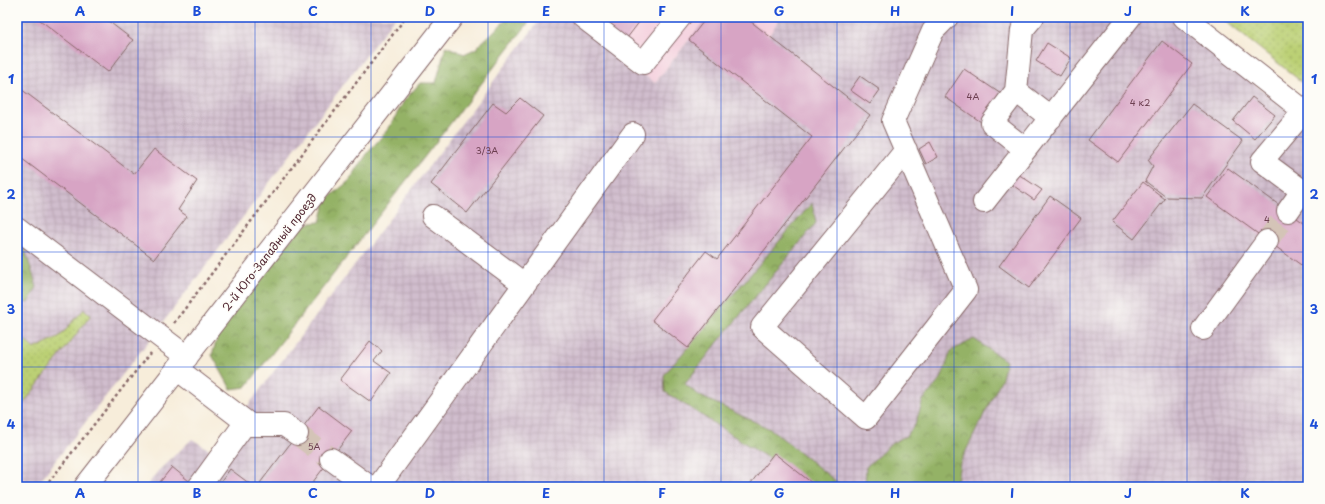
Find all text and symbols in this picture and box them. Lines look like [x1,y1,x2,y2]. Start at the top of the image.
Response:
text: A [75,1,85,20]
text: B [193,1,202,20]
text: C [308,1,318,20]
text: D [425,1,435,20]
text: E [542,1,550,20]
text: F [658,1,666,20]
text: G [774,1,784,20]
text: H [890,1,900,20]
text: I [1010,1,1014,20]
text: J [1124,1,1132,20]
text: K [1240,1,1250,20]
text: 1 [8,69,14,88]
text: 1 [1311,69,1317,88]
house number: 4А [967,89,980,103]
house number: 4 к2 [1130,95,1150,109]
house number: 3/3А [476,143,498,157]
text: 2 [6,184,16,203]
text: 2 [1309,184,1319,203]
street label: 2-й Юго-Западный проезд [218,190,320,314]
house number: 4 [1264,212,1270,226]
text: 3 [7,299,16,318]
text: 3 [1310,299,1319,318]
text: 4 [7,414,16,433]
text: 4 [1310,414,1319,433]
house number: 5А [308,439,320,453]
text: A [75,483,85,502]
text: B [193,483,202,502]
text: C [308,483,318,502]
text: D [425,483,435,502]
text: E [542,483,550,502]
text: F [658,483,666,502]
text: G [774,483,784,502]
text: H [890,483,900,502]
text: I [1010,483,1014,502]
text: J [1124,483,1132,502]
text: K [1240,483,1250,502]

